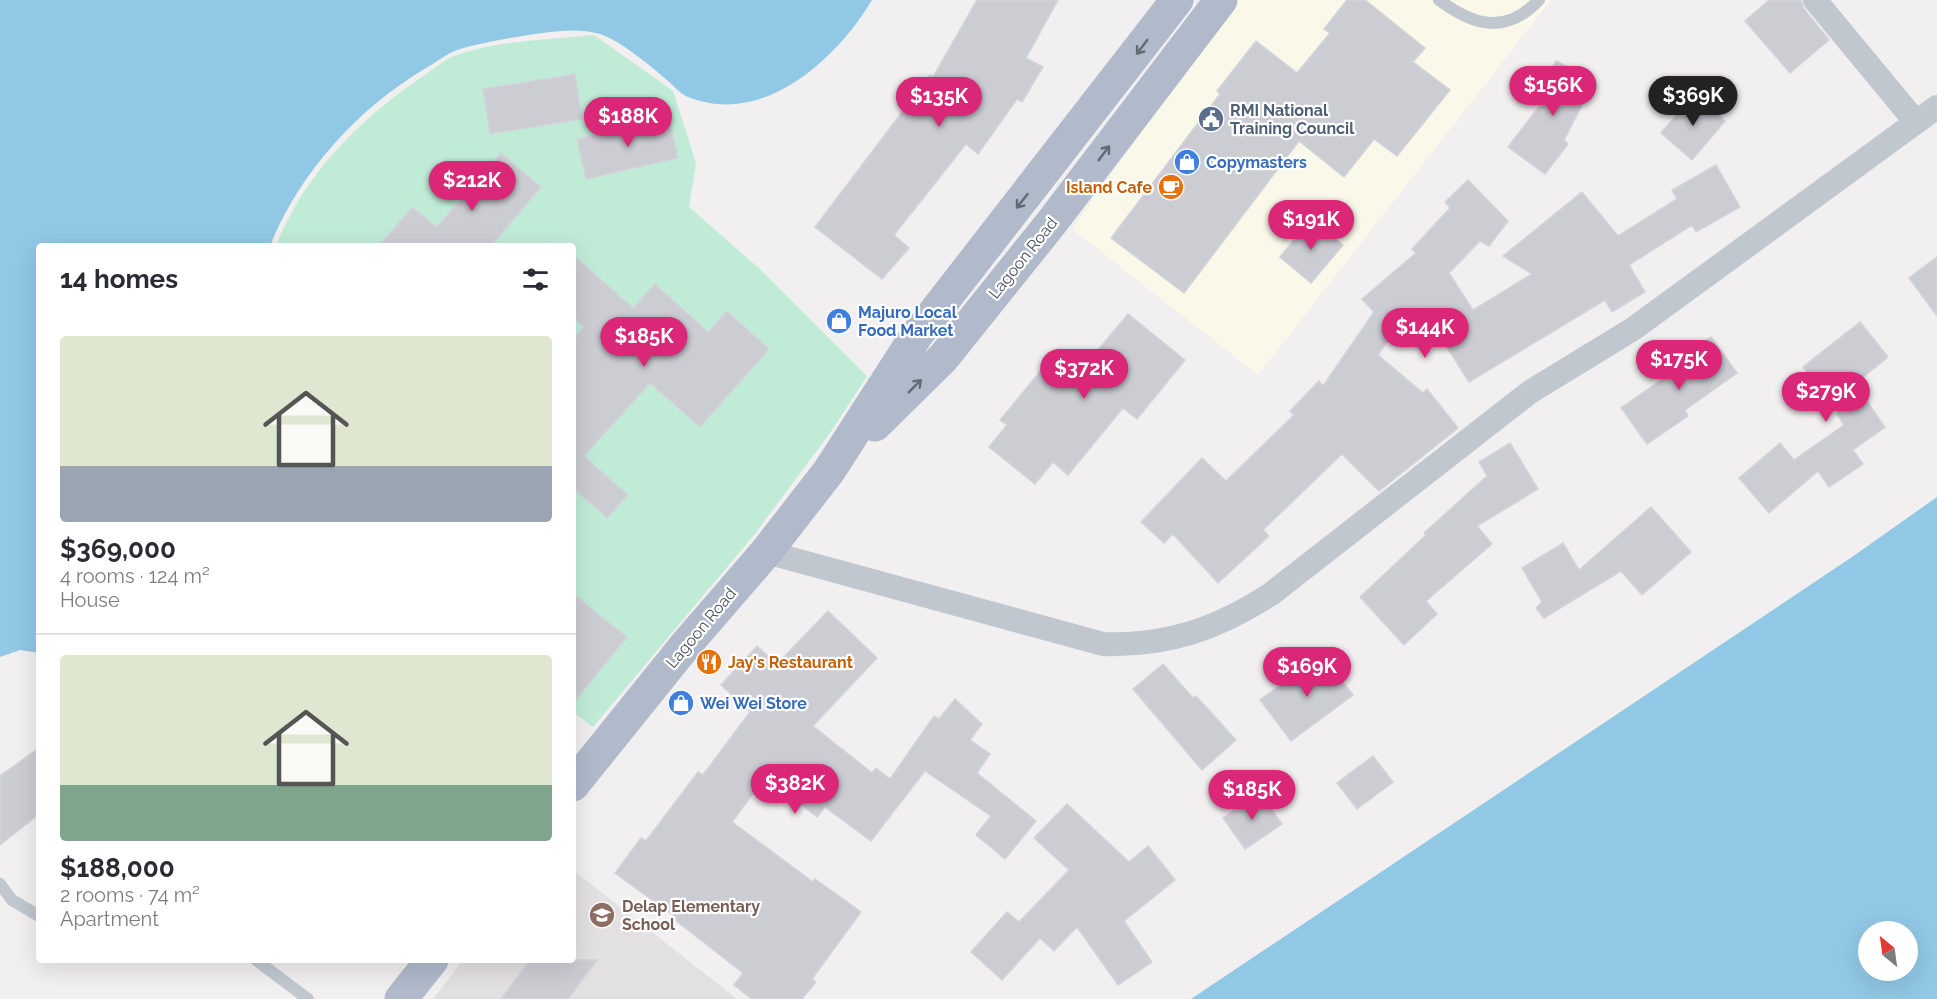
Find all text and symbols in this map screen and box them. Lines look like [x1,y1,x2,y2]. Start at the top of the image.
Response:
one-way arrow [1135,38,1148,54]
pin: $156K [1511,66,1595,117]
text: $156K [1523,73,1583,97]
pin: $369K [1651,76,1735,127]
pin: $135K [897,77,981,128]
text: $369K [1662,83,1724,107]
text: $135K [910,84,968,108]
pin: $188K [586,97,670,148]
place label: RMI National Training Council [1230,101,1355,138]
text: $188K [598,104,658,128]
public building icon: RMI National Training Council [1196,104,1226,134]
one-way arrow [1098,146,1111,162]
shop icon: Copymasters [1172,147,1202,177]
place label: Copymasters [1206,153,1307,172]
pin: $212K [430,161,514,212]
text: $212K [443,168,501,192]
cafe icon: Island Cafe [1156,172,1186,202]
place label: Island Cafe [1066,178,1152,197]
one-way arrow [1016,193,1029,209]
pin: $191K [1269,200,1353,251]
text: $191K [1282,207,1340,231]
street label: Lagoon Road [985,214,1061,302]
icon: filters [519,263,552,296]
text: 14 homes [60,264,178,294]
place label: Majuro Local Food Market [858,303,958,340]
shop icon: Majuro Local Food Market [824,306,854,336]
pin: $144K [1383,308,1467,359]
text: $144K [1396,315,1454,339]
pin: $185K [602,317,686,368]
text: $185K [614,324,674,348]
pin: $175K [1637,340,1721,391]
text: $175K [1650,347,1708,371]
pin: $372K [1042,349,1126,400]
text: $372K [1054,356,1114,380]
pin: $279K [1784,372,1868,423]
icon: home [252,375,360,483]
one-way arrow [908,378,923,393]
text: $279K [1796,379,1856,403]
text: $369,000 [60,534,176,564]
text: 4 rooms · 124 m² [60,564,210,588]
street label: Lagoon Road [662,584,740,672]
text: House [60,588,120,612]
restaurant icon: Jay's Restaurant [694,647,724,677]
pin: $169K [1265,647,1349,698]
place label: Jay's Restaurant [728,653,853,672]
text: $169K [1277,654,1337,678]
shop icon: Wei Wei Store [666,688,696,718]
icon: home [252,694,360,802]
place label: Wei Wei Store [700,694,807,713]
pin: $382K [753,764,837,815]
pin: $185K [1210,770,1294,821]
text: $382K [765,771,825,795]
text: $185K [1222,777,1282,801]
text: $188,000 [60,853,175,883]
text: 2 rooms · 74 m² [60,883,200,907]
place label: Delap Elementary School [622,897,760,934]
school or university icon: Delap Elementary School [587,900,617,930]
text: Apartment [60,907,159,931]
north arrow [1858,921,1918,981]
map controls [1858,921,1918,981]

